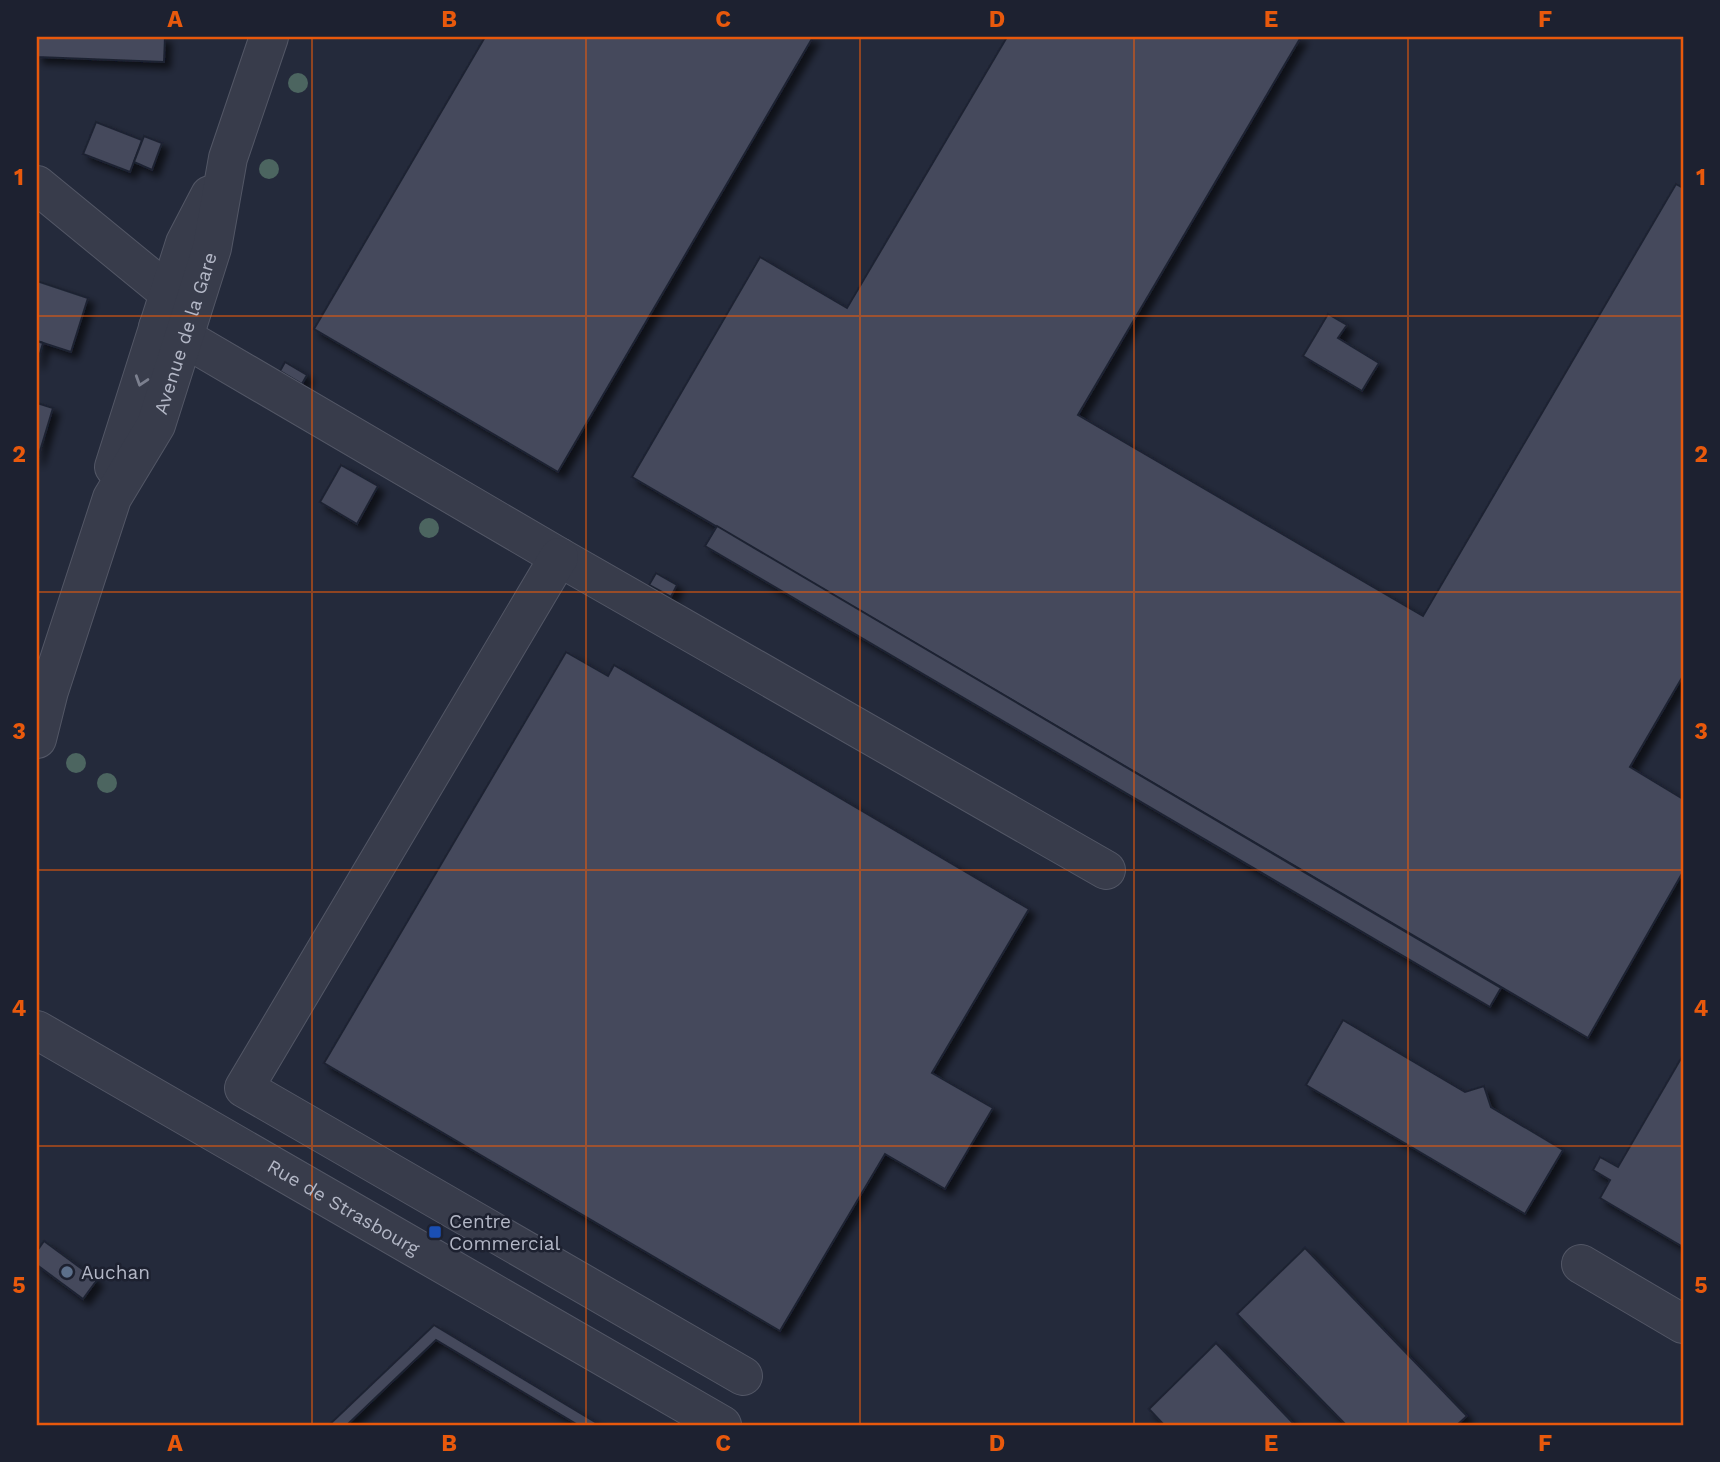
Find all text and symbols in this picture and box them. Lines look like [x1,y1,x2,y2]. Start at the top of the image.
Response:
text: A [167,6,183,33]
text: B [441,6,457,33]
text: C [715,6,731,33]
text: D [989,6,1005,33]
text: E [1264,6,1278,33]
text: F [1538,6,1552,33]
text: 1 [14,164,24,191]
text: 1 [1696,164,1706,191]
street label: Avenue de la Gare [149,249,222,417]
one-way arrow [134,374,149,386]
text: 2 [12,441,26,468]
text: 2 [1694,441,1708,468]
text: 3 [12,718,26,745]
text: 3 [1694,718,1708,745]
text: 4 [12,995,27,1022]
text: 4 [1694,995,1709,1022]
street label: Rue de Strasbourg [263,1154,424,1261]
place label: Centre Commercial [449,1210,561,1255]
marker: Centre Commercial [427,1224,443,1240]
place label: Auchan [81,1261,150,1284]
marker: Auchan [59,1264,75,1280]
text: 5 [12,1272,26,1299]
text: 5 [1694,1272,1708,1299]
text: A [167,1430,183,1457]
text: B [441,1430,457,1457]
text: C [715,1430,731,1457]
text: D [989,1430,1005,1457]
text: E [1264,1430,1278,1457]
text: F [1538,1430,1552,1457]

